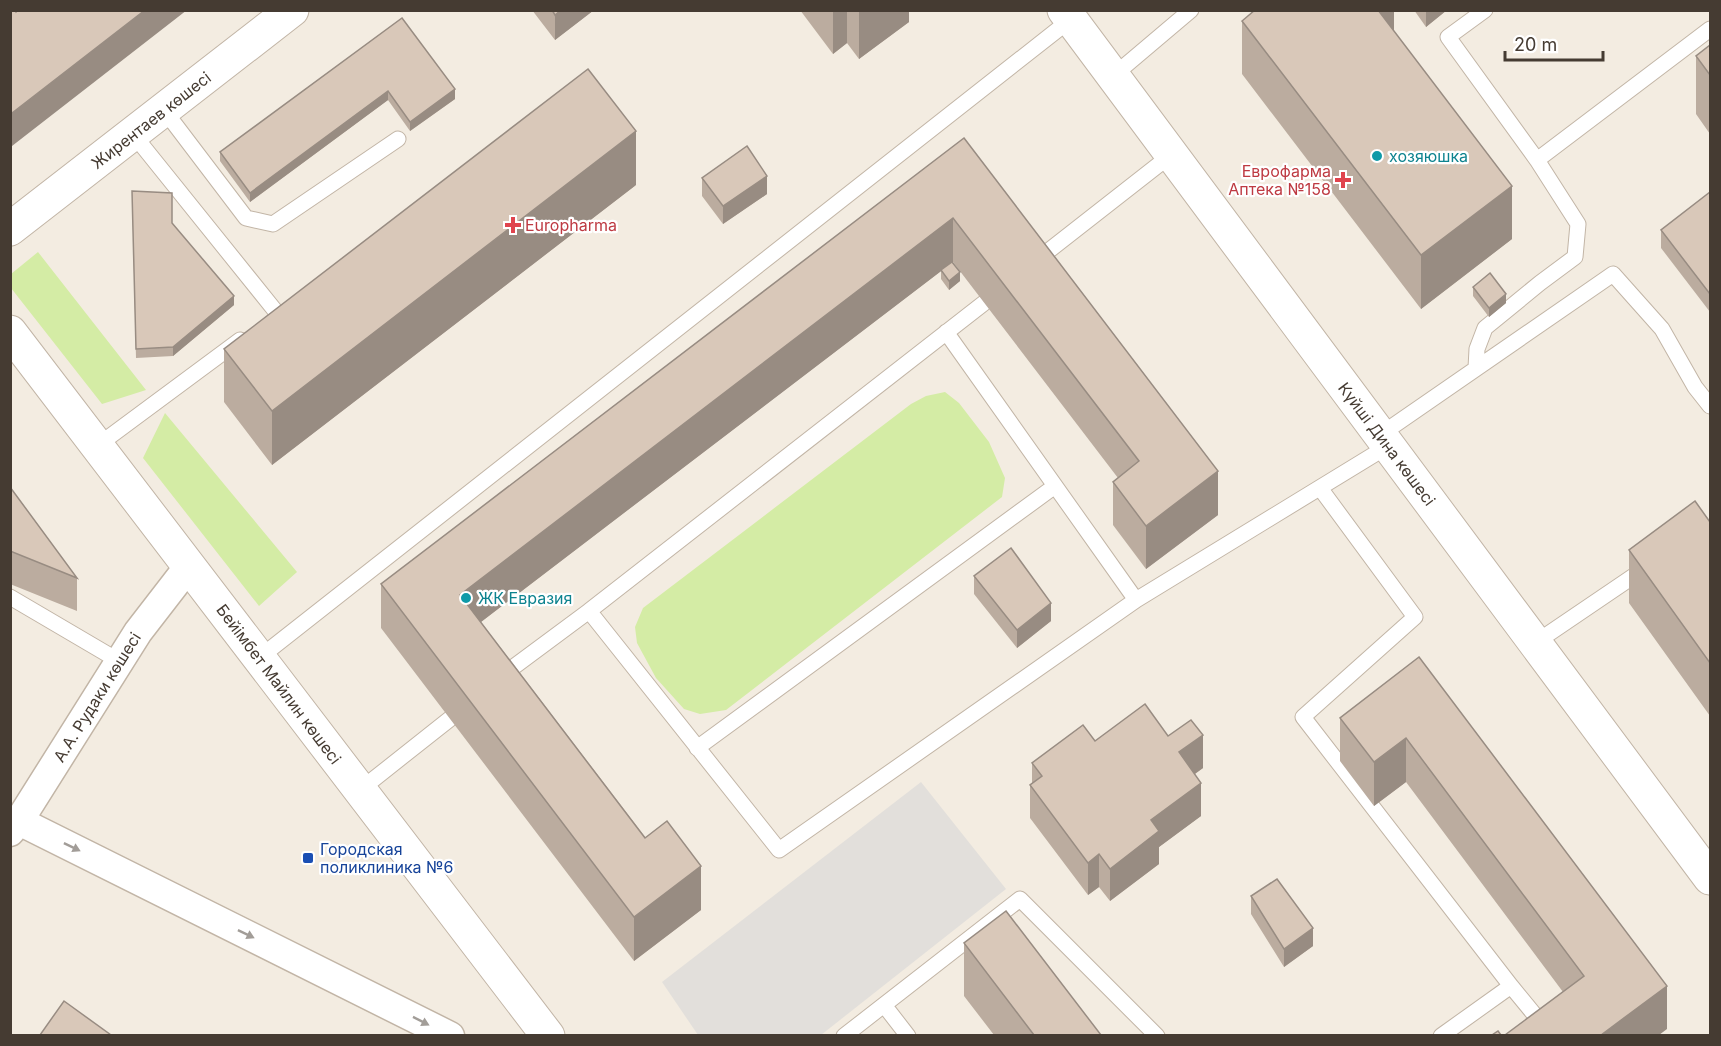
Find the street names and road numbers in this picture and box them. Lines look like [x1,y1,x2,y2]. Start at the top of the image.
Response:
street label: Жирентаев көшесі [87,67,215,173]
street label: Күйші Дина көшесі [1334,378,1440,510]
street label: Бейімбет Майлин көшесі [212,600,346,768]
street label: А.А. Рудаки көшесі [49,628,145,766]

